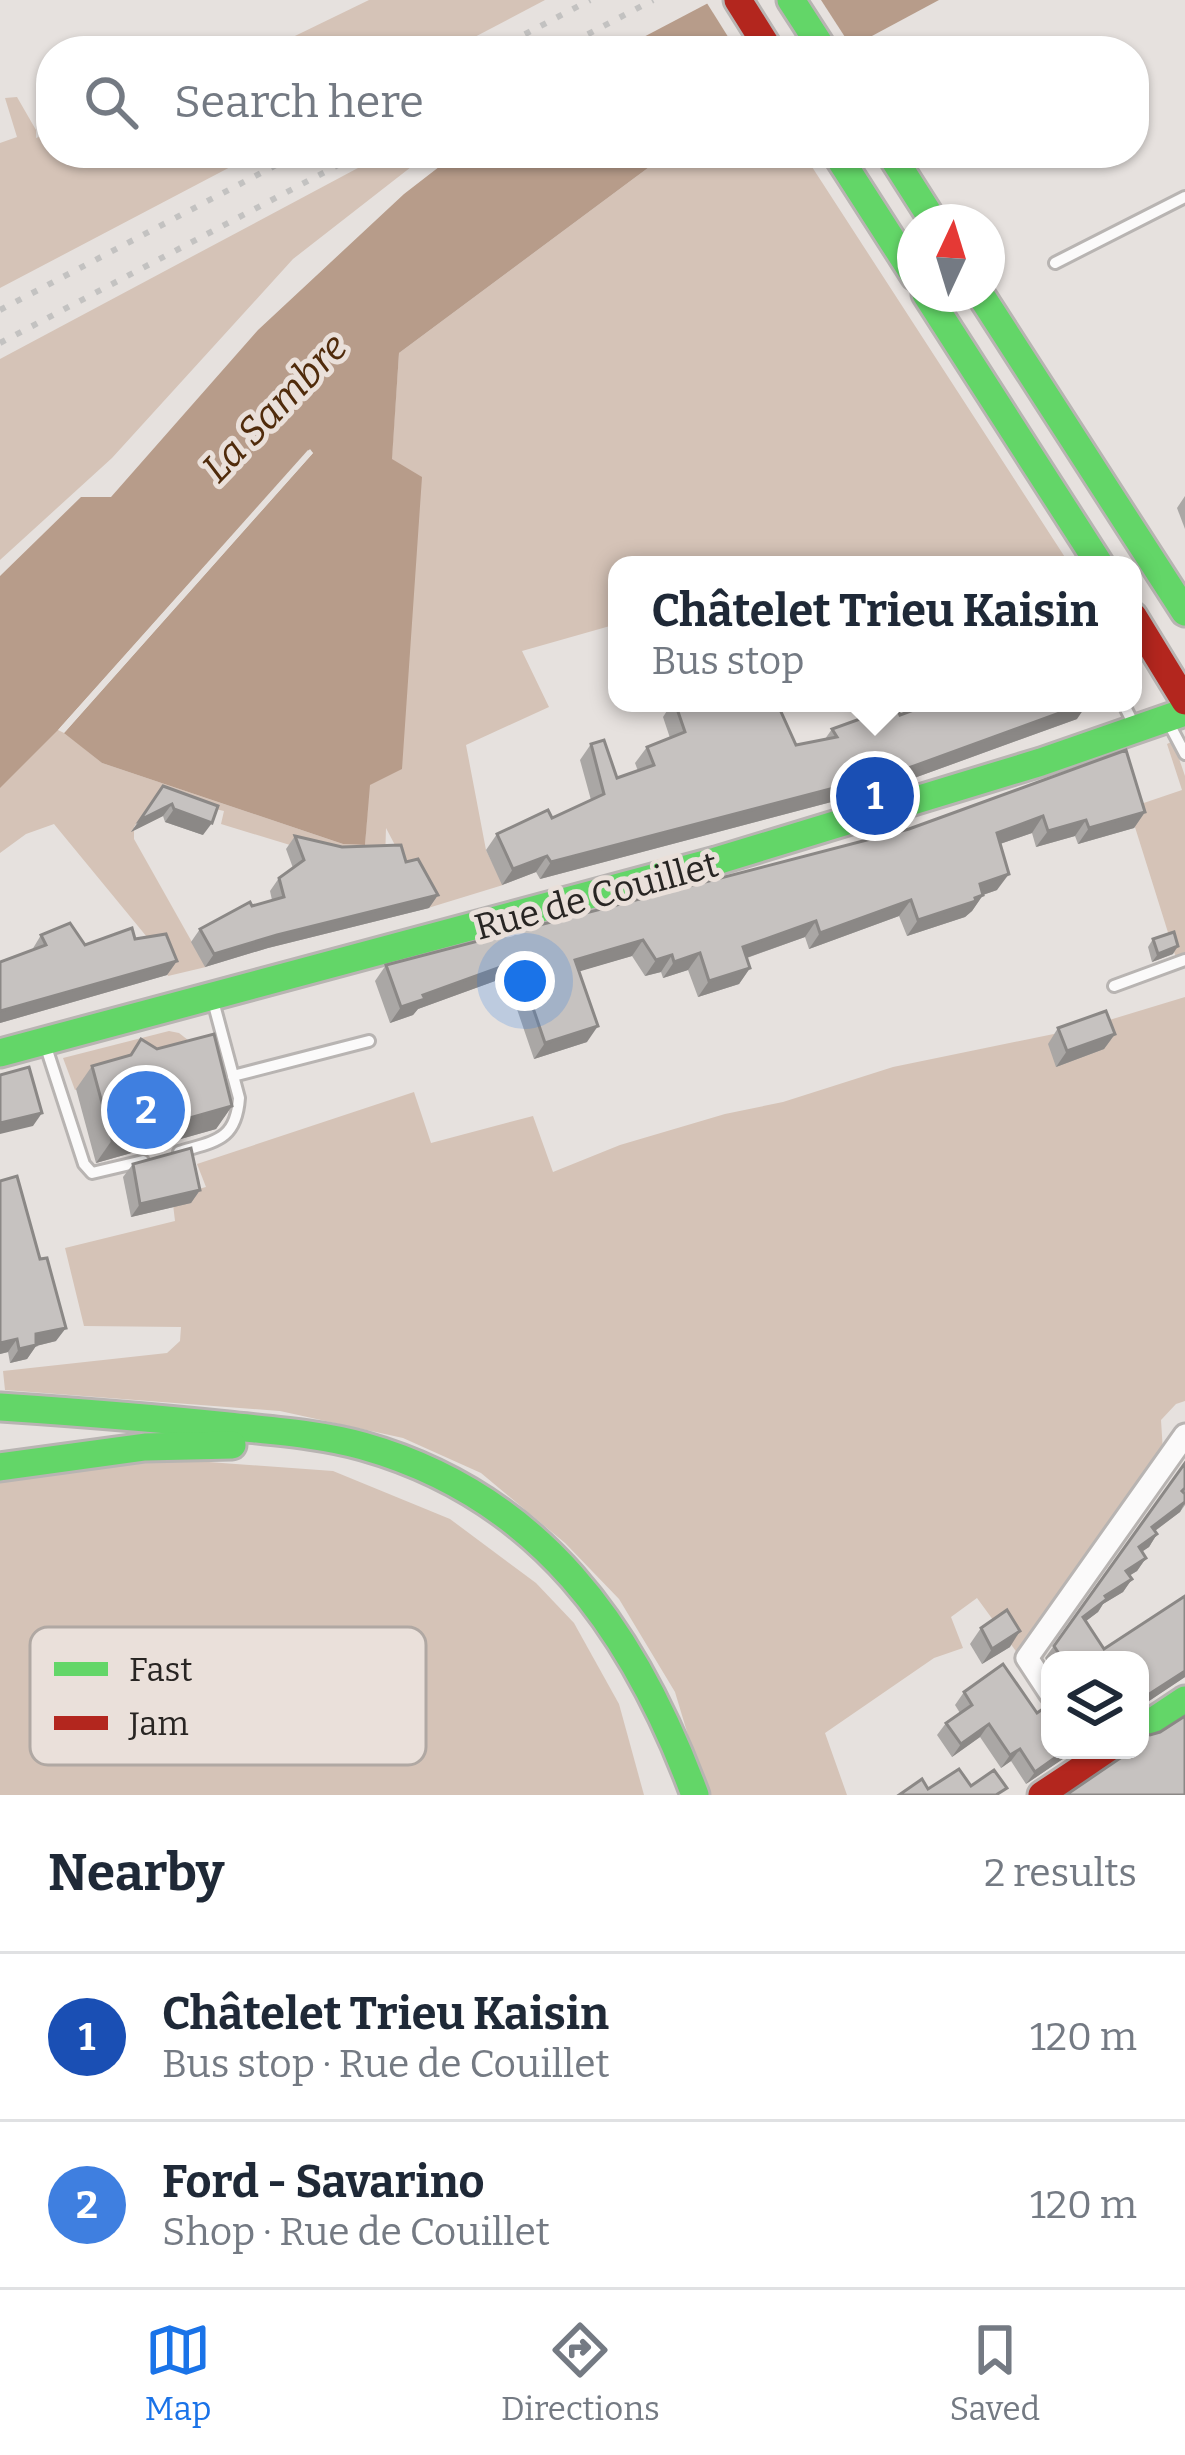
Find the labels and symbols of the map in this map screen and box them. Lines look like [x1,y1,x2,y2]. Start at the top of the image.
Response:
north arrow [897,204,1005,312]
water label: La Sambre [193,324,357,491]
pin: 1 [836,751,914,841]
street label: Rue de Couillet [470,842,723,950]
your location [495,951,555,1011]
pin: 2 [107,1065,185,1155]
legend [30,1627,426,1765]
text: Fast [129,1650,192,1690]
text: Jam [128,1704,189,1744]

